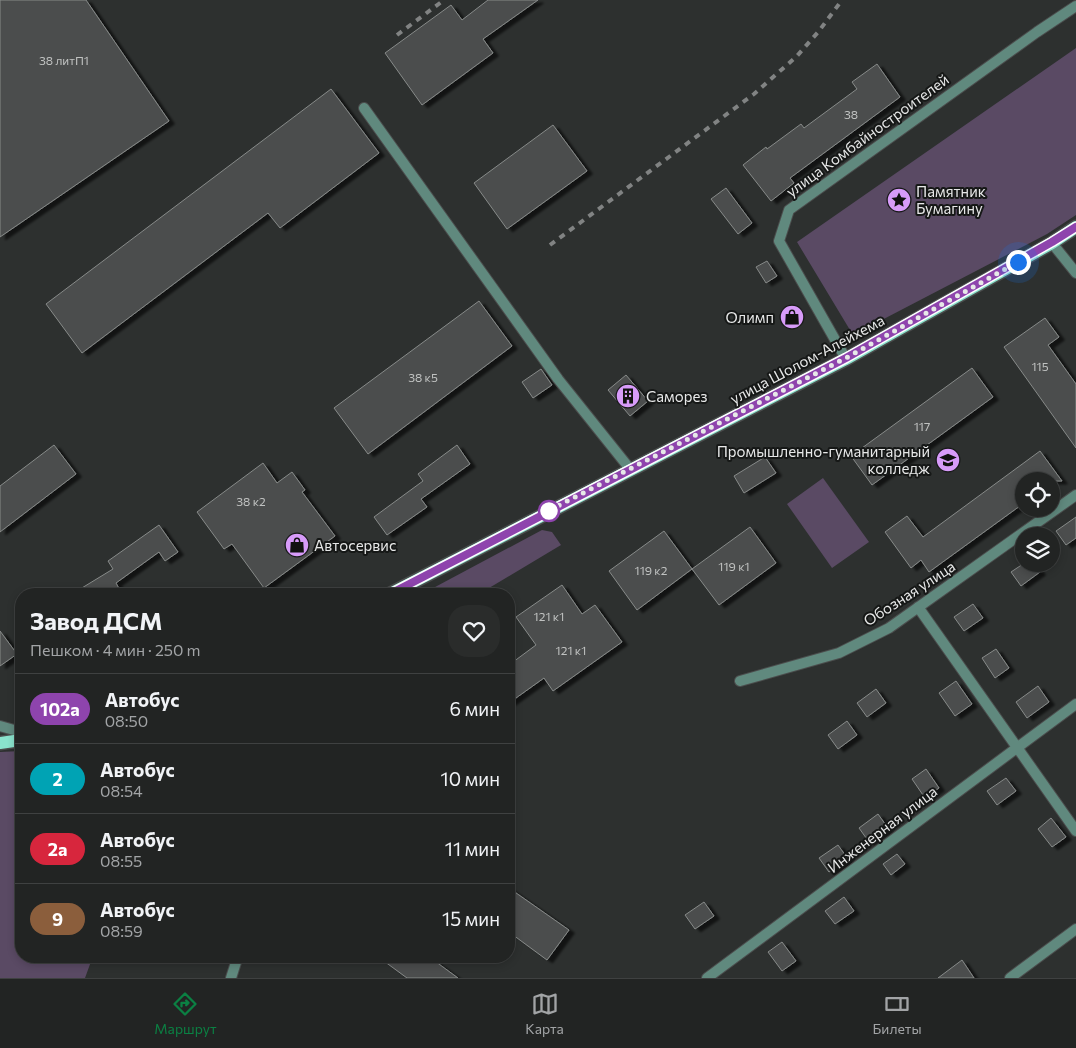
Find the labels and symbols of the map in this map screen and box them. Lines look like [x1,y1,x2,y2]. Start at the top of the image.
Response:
house number: 38 литП1 [39,53,89,67]
street label: улица Комбайностроителей [782,70,952,200]
house number: 38 [844,107,858,121]
place label: Памятник Бумагину [916,182,986,217]
place icon: Памятник Бумагину [886,187,912,213]
your location [1006,250,1031,275]
shop icon: Олимп [779,304,805,330]
place label: Олимп [725,308,774,326]
street label: улица Шолом-Алейхема [727,311,887,407]
house number: 115 [1031,359,1049,373]
house number: 38 к5 [408,370,438,384]
building icon: Саморез [615,383,641,409]
place label: Саморез [646,387,708,405]
house number: 117 [914,419,930,433]
place label: Промышленно-гуманитарный колледж [717,442,930,477]
school or university icon: Промышленно-гуманитарный колледж [935,447,961,473]
house number: 38 к2 [236,494,266,508]
unlabelled marker [538,500,560,522]
shop icon: Автосервис [284,532,310,558]
place label: Автосервис [314,536,396,554]
street label: Обозная улица [860,557,958,629]
house number: 119 к1 [718,559,750,573]
house number: 119 к2 [635,563,668,577]
house number: 121 к1 [534,609,564,623]
house number: 121 к1 [556,643,586,657]
street label: Инженерная улица [824,782,940,876]

